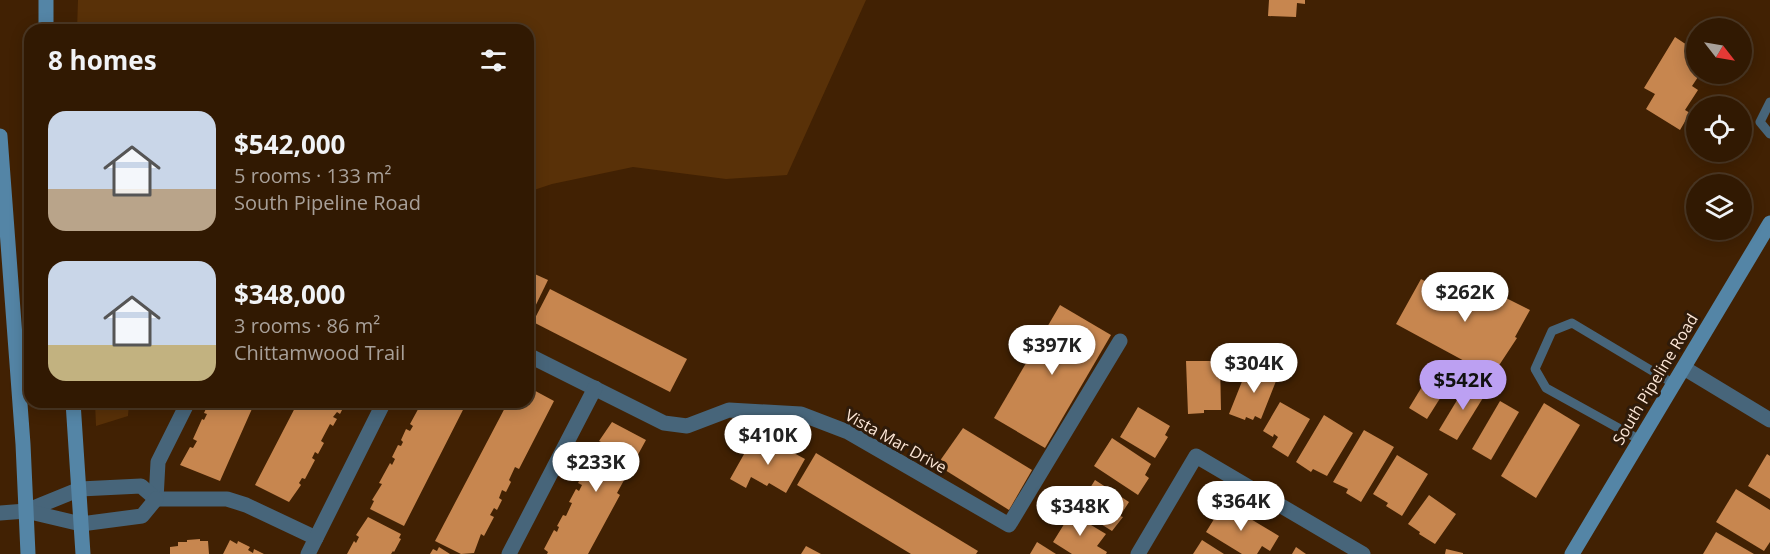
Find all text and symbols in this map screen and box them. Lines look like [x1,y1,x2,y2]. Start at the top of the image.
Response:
north arrow [1686,18,1752,84]
map controls [1686,18,1752,240]
text: 8 homes [48,42,157,78]
icon: filters [477,44,510,77]
button: locate [1686,96,1752,162]
text: $542,000 [234,126,345,162]
icon: home [96,135,168,207]
text: 5 rooms · 133 m² [234,162,392,189]
button: layers [1686,174,1752,240]
text: South Pipeline Road [234,189,421,216]
pin: $262K [1423,272,1507,323]
text: $348,000 [234,276,345,312]
text: $262K [1435,278,1495,305]
icon: home [96,285,168,357]
street label: South Pipeline Road [1607,309,1703,449]
text: 3 rooms · 86 m² [234,312,380,339]
pin: $397K [1010,325,1094,376]
text: $397K [1022,331,1082,358]
text: Chittamwood Trail [234,339,405,366]
pin: $304K [1212,343,1296,394]
text: $304K [1224,349,1284,376]
pin: $542K [1421,360,1505,411]
text: $542K [1433,366,1493,393]
street label: Vista Mar Drive [841,404,951,478]
pin: $410K [726,415,810,466]
text: $410K [738,421,798,448]
pin: $233K [554,442,638,493]
text: $233K [566,448,626,475]
pin: $364K [1199,481,1283,532]
pin: $348K [1038,486,1122,537]
text: $364K [1211,487,1271,514]
text: $348K [1050,492,1110,519]

